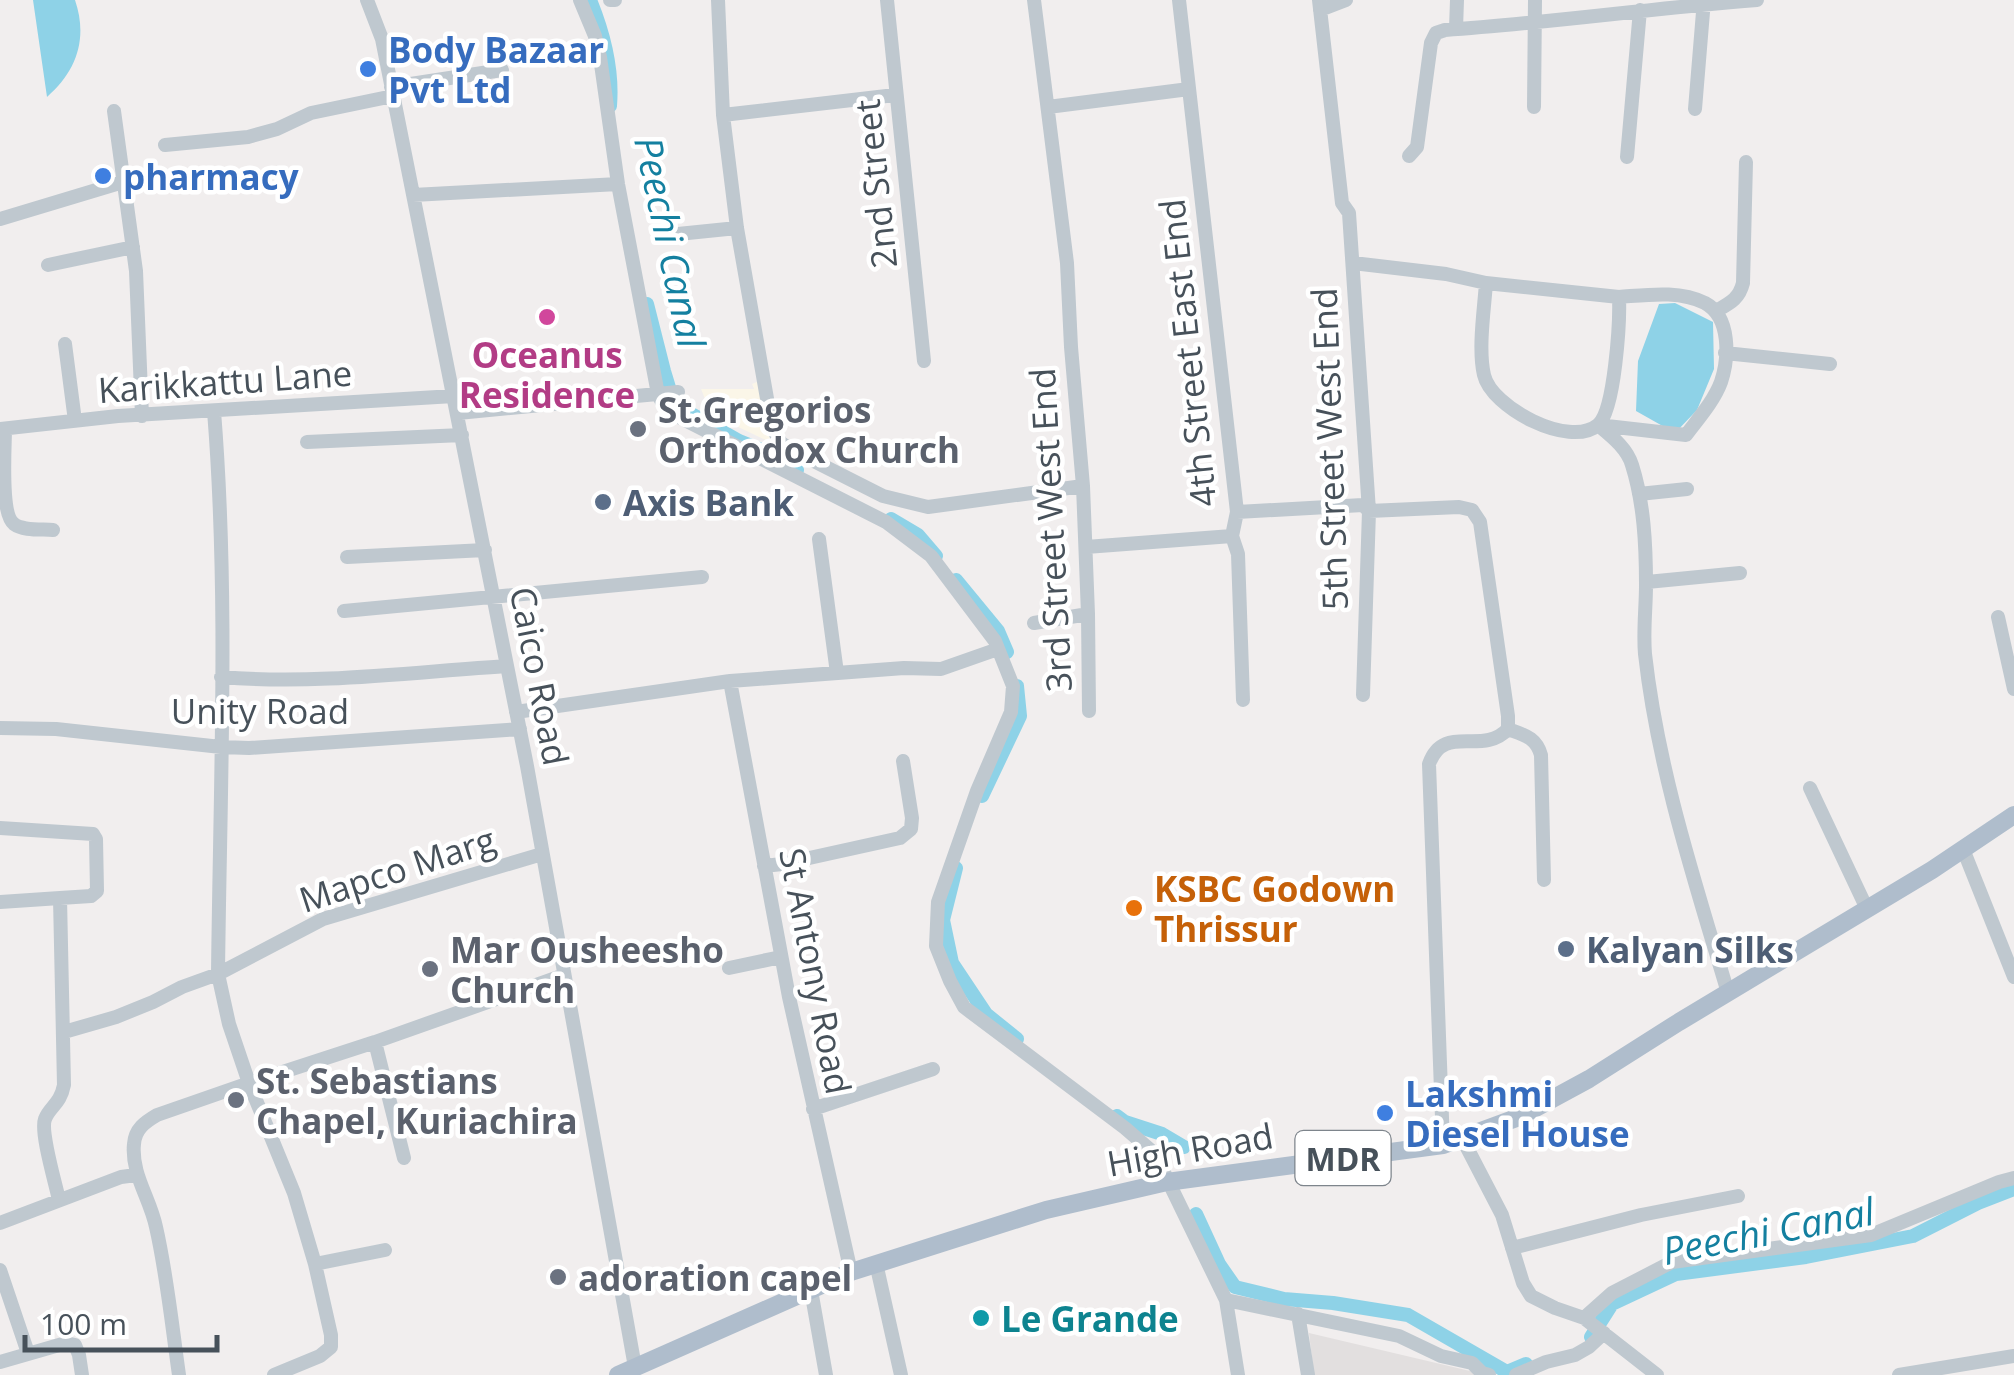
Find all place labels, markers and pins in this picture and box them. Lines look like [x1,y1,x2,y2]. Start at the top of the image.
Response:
place label: Body Bazaar Pvt Ltd [388,26,604,113]
marker: Body Bazaar Pvt Ltd [357,58,379,80]
place label: pharmacy [123,153,299,200]
marker: pharmacy [92,165,114,187]
marker: Oceanus Residence [536,306,558,328]
place label: Oceanus Residence [459,331,635,418]
place label: St.Gregorios Orthodox Church [658,386,960,473]
marker: St.Gregorios Orthodox Church [627,418,649,440]
place label: Axis Bank [623,479,794,526]
marker: Axis Bank [592,491,614,513]
place label: KSBC Godown Thrissur [1154,865,1395,952]
marker: KSBC Godown Thrissur [1123,897,1145,919]
place label: Mar Ousheesho Church [450,926,724,1013]
place label: Kalyan Silks [1586,926,1794,973]
marker: Kalyan Silks [1555,938,1577,960]
marker: Mar Ousheesho Church [419,958,441,980]
place label: St. Sebastians Chapel, Kuriachira [256,1057,578,1144]
place label: Lakshmi Diesel House [1405,1070,1630,1157]
marker: St. Sebastians Chapel, Kuriachira [225,1089,247,1111]
marker: Lakshmi Diesel House [1374,1102,1396,1124]
place label: adoration capel [578,1254,852,1301]
marker: adoration capel [547,1266,569,1288]
place label: Le Grande [1001,1295,1179,1342]
marker: Le Grande [970,1307,992,1329]

